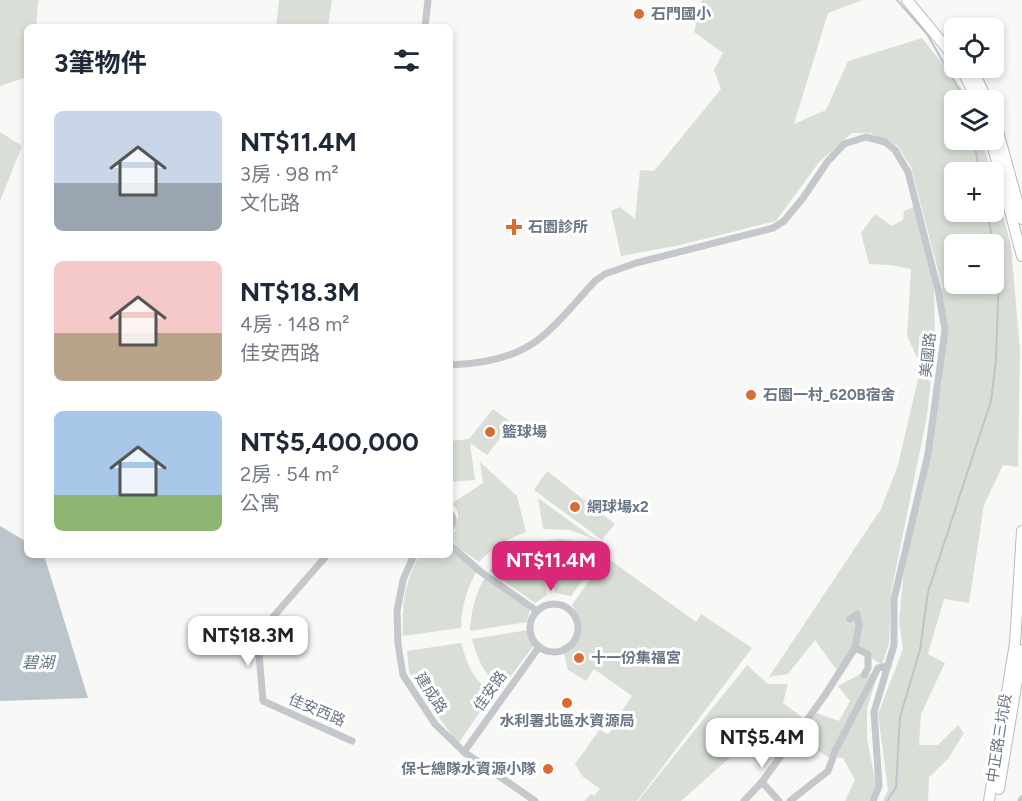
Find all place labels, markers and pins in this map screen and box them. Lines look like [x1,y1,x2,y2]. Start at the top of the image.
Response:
place label: 石門國小 [651,5,712,23]
marker: 石門國小 [632,7,646,21]
marker: 石園診所 [505,218,523,236]
place label: 石園診所 [528,218,588,236]
place label: 石園一村_620B宿舍 [763,386,896,404]
marker: 石園一村_620B宿舍 [744,388,758,402]
place label: 籃球場 [502,423,547,441]
marker: 籃球場 [483,425,497,439]
place label: 網球場x2 [587,498,649,516]
marker: 網球場x2 [568,500,582,514]
pin: NT$11.4M [489,541,613,592]
pin: NT$18.3M [186,616,310,667]
place label: 十一份集福宮 [591,649,681,667]
marker: 十一份集福宮 [572,651,586,665]
marker: 水利署北區水資源局 [560,696,574,710]
place label: 水利署北區水資源局 [499,712,635,730]
pin: NT$5.4M [707,718,817,769]
place label: 保七總隊水資源小隊 [401,760,536,778]
marker: 保七總隊水資源小隊 [541,762,555,776]

